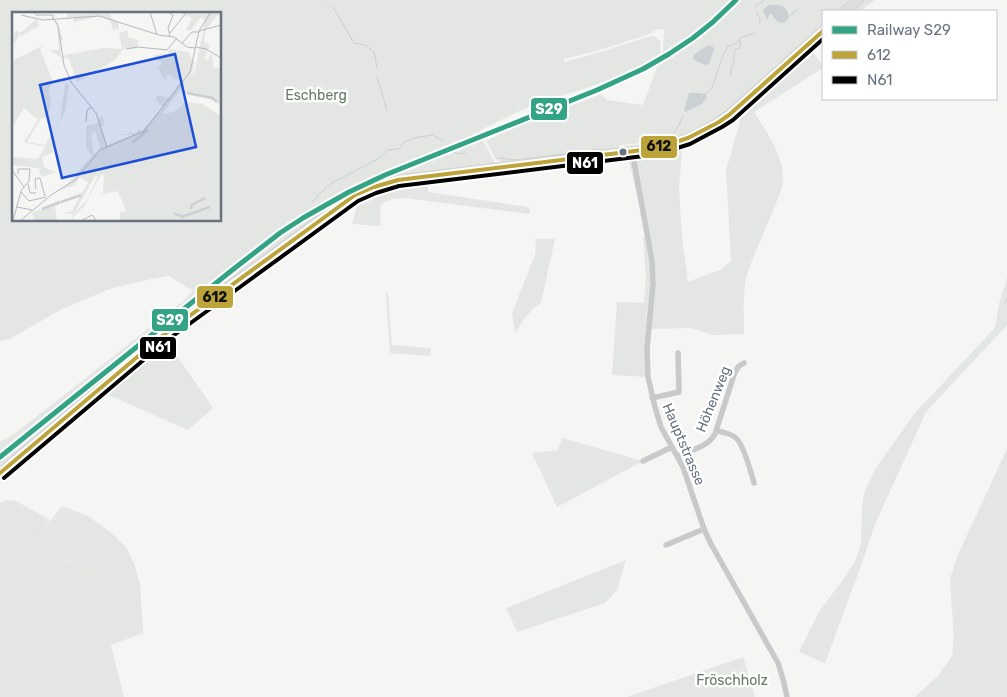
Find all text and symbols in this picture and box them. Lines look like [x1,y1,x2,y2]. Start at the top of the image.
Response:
legend [822,10,997,100]
inset map [12,12,221,221]
text: Railway S29 [867,21,951,39]
text: 612 [867,46,891,64]
text: N61 [867,71,893,89]
park label: Eschberg [285,87,347,104]
line badge: S29 [530,97,568,121]
text: S29 [535,101,563,118]
line badge: 612 [640,135,678,159]
text: 612 [647,138,671,155]
unlabelled marker [618,147,628,157]
line badge: N61 [566,151,604,175]
text: N61 [572,155,598,172]
line badge: 612 [196,285,234,309]
text: 612 [203,289,227,306]
line badge: S29 [151,308,189,332]
text: S29 [156,312,184,329]
line badge: N61 [139,336,177,360]
text: N61 [145,339,171,356]
street label: Höhenweg [692,364,734,435]
street label: Hauptstrasse [659,401,709,488]
park label: Fröschholz [696,672,768,689]

